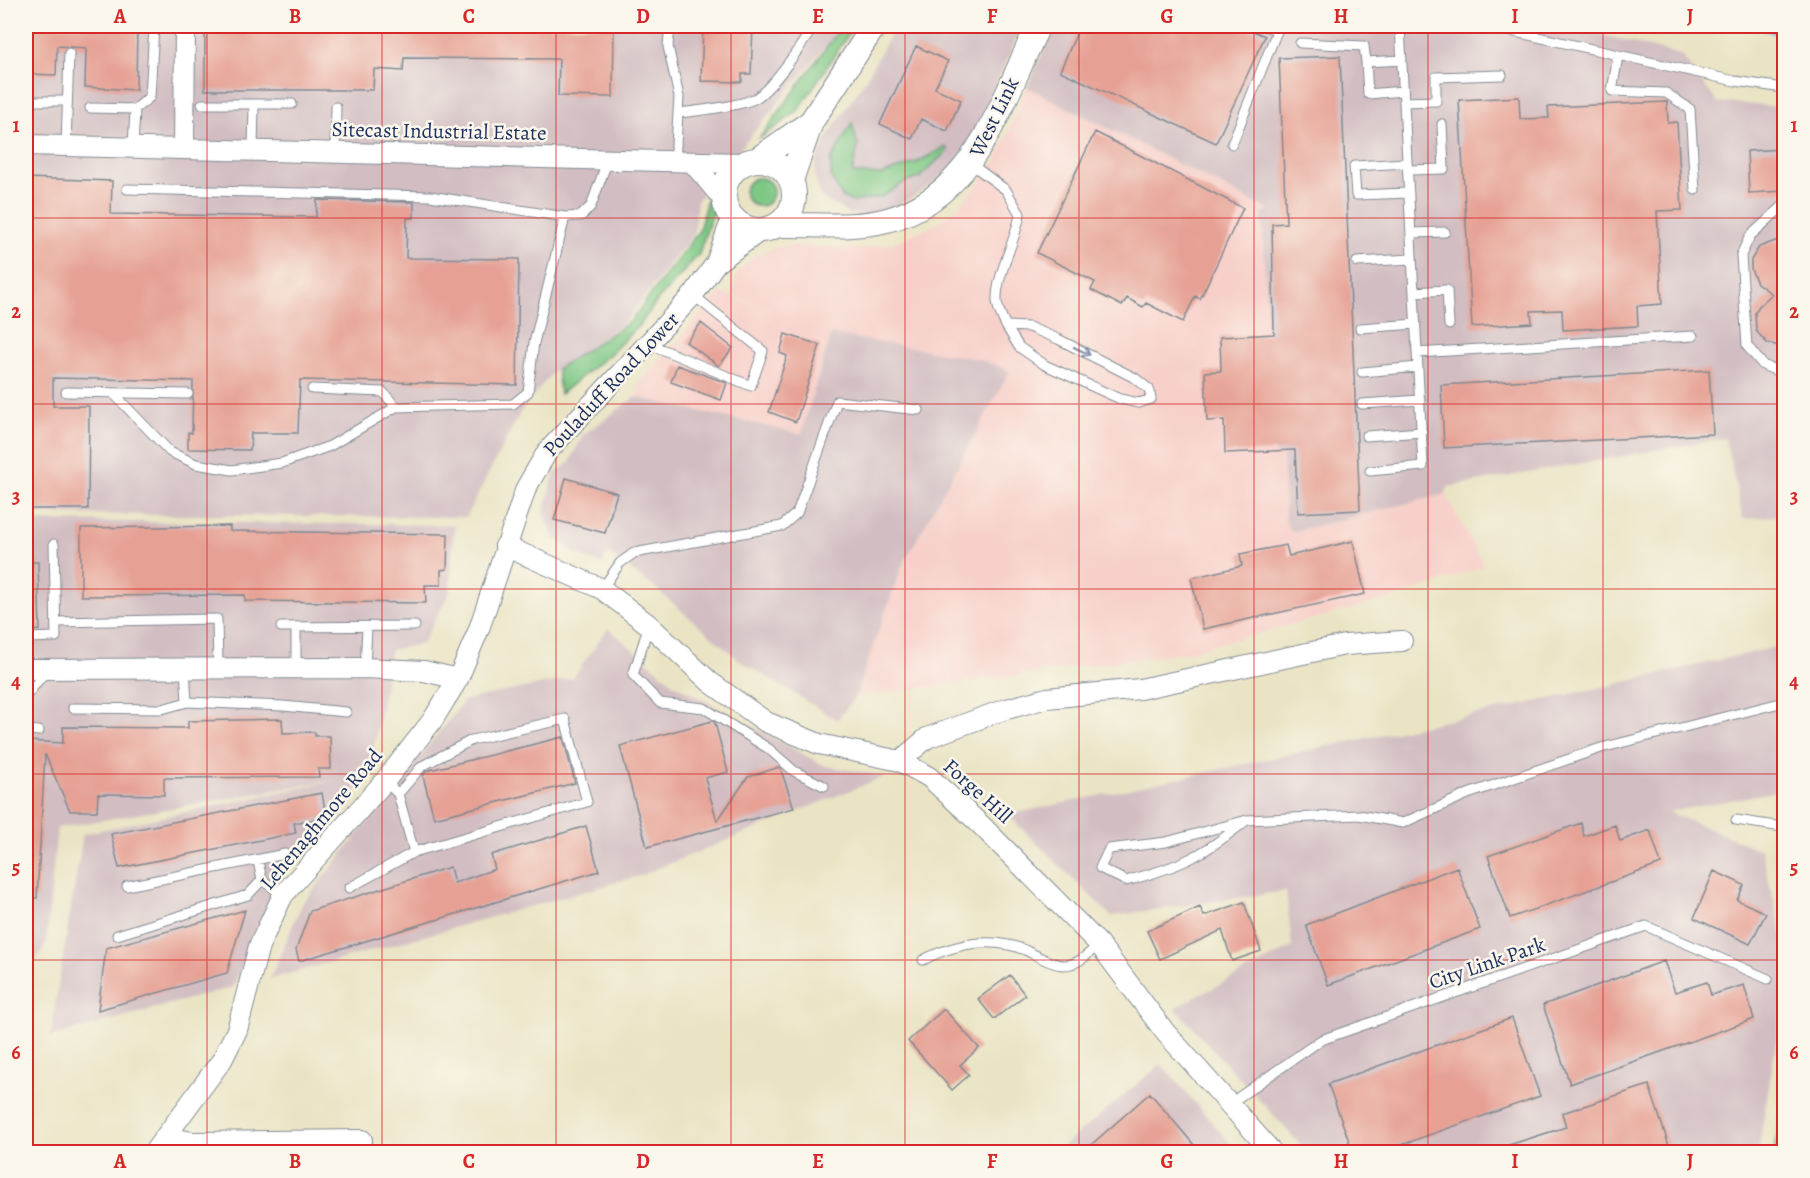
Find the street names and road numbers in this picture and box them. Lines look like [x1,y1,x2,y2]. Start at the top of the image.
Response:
street label: West Link [962,72,1026,162]
street label: Sitecast Industrial Estate [331,115,547,147]
street label: Pouladuff Road Lower [537,306,685,462]
street label: Lehenaghmore Road [253,742,389,896]
street label: Forge Hill [937,752,1019,830]
street label: City Link Park [1425,930,1549,996]

